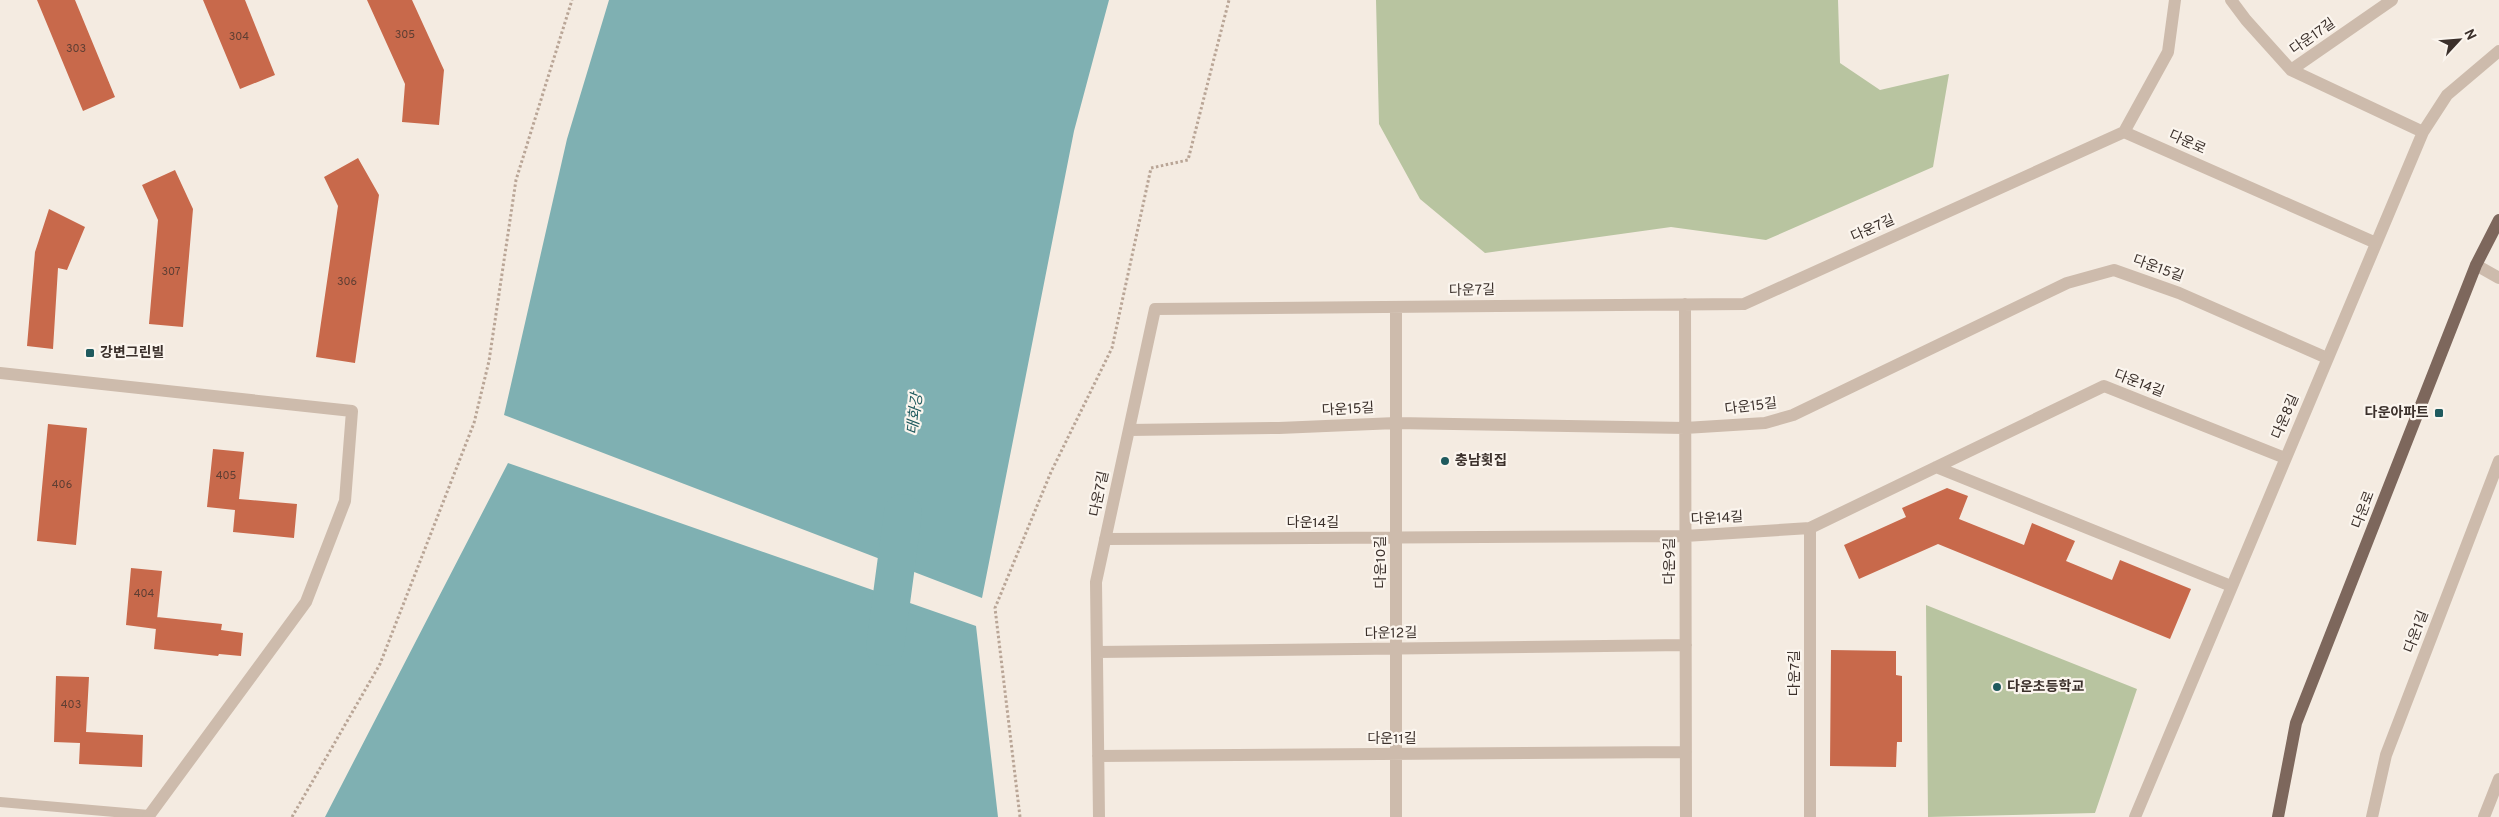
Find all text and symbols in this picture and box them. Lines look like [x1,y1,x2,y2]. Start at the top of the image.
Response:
street label: 다운17길 [2287,15,2339,59]
north arrow [2434,15,2484,65]
text: N [2459,27,2479,43]
house number: 305 [395,28,415,42]
house number: 304 [229,30,249,44]
house number: 303 [66,42,86,56]
street label: 다운로 [2166,127,2208,159]
street label: 다운7길 [1849,212,1897,246]
street label: 다운15길 [2130,252,2186,286]
house number: 307 [162,265,181,279]
house number: 306 [337,275,357,289]
street label: 다운7길 [1449,282,1495,300]
place label: 강변그린빌 [100,345,164,362]
marker: 강변그린빌 [84,347,96,359]
street label: 다운14길 [2112,367,2166,401]
water label: 태화강 [904,390,928,436]
street label: 다운8길 [2269,392,2303,442]
street label: 다운15길 [1724,395,1778,419]
street label: 다운15길 [1321,400,1375,420]
place label: 다운아파트 [2365,405,2429,422]
marker: 다운아파트 [2433,407,2445,419]
place label: 충남횟집 [1455,452,1507,470]
marker: 충남횟집 [1439,455,1451,467]
house number: 405 [216,469,237,483]
street label: 다운7길 [1087,470,1113,518]
house number: 406 [52,478,72,492]
street label: 다운로 [2349,489,2379,531]
street label: 다운14길 [1690,509,1744,529]
street label: 다운14길 [1287,515,1339,532]
street label: 다운10길 [1373,536,1390,588]
street label: 다운9길 [1662,538,1679,585]
house number: 404 [134,587,155,601]
street label: 다운1길 [2401,608,2433,656]
street label: 다운12길 [1365,625,1417,643]
street label: 다운7길 [1787,650,1804,696]
place label: 다운초등학교 [2007,678,2084,696]
marker: 다운초등학교 [1991,681,2003,693]
house number: 403 [61,698,81,712]
street label: 다운11길 [1367,731,1417,748]

